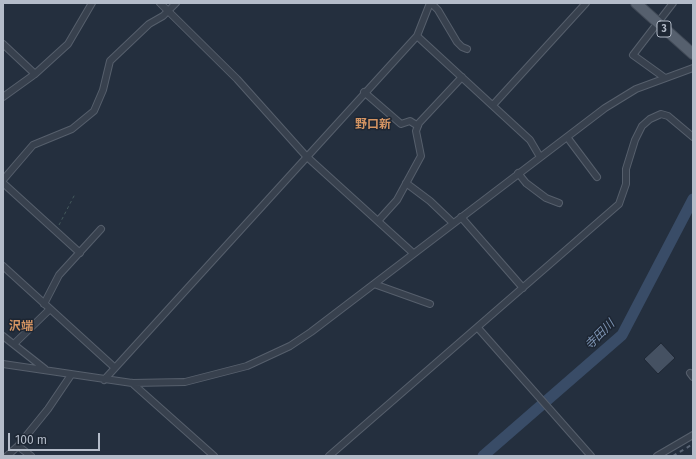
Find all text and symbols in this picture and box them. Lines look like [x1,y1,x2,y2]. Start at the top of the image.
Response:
road number: 3 [657,21,671,37]
district label: 野口新 [355,118,391,132]
water label: 寺田川 [582,317,618,353]
district label: 沢端 [9,320,33,334]
scale bar [10,425,102,451]
text: 100 m [15,433,47,447]

